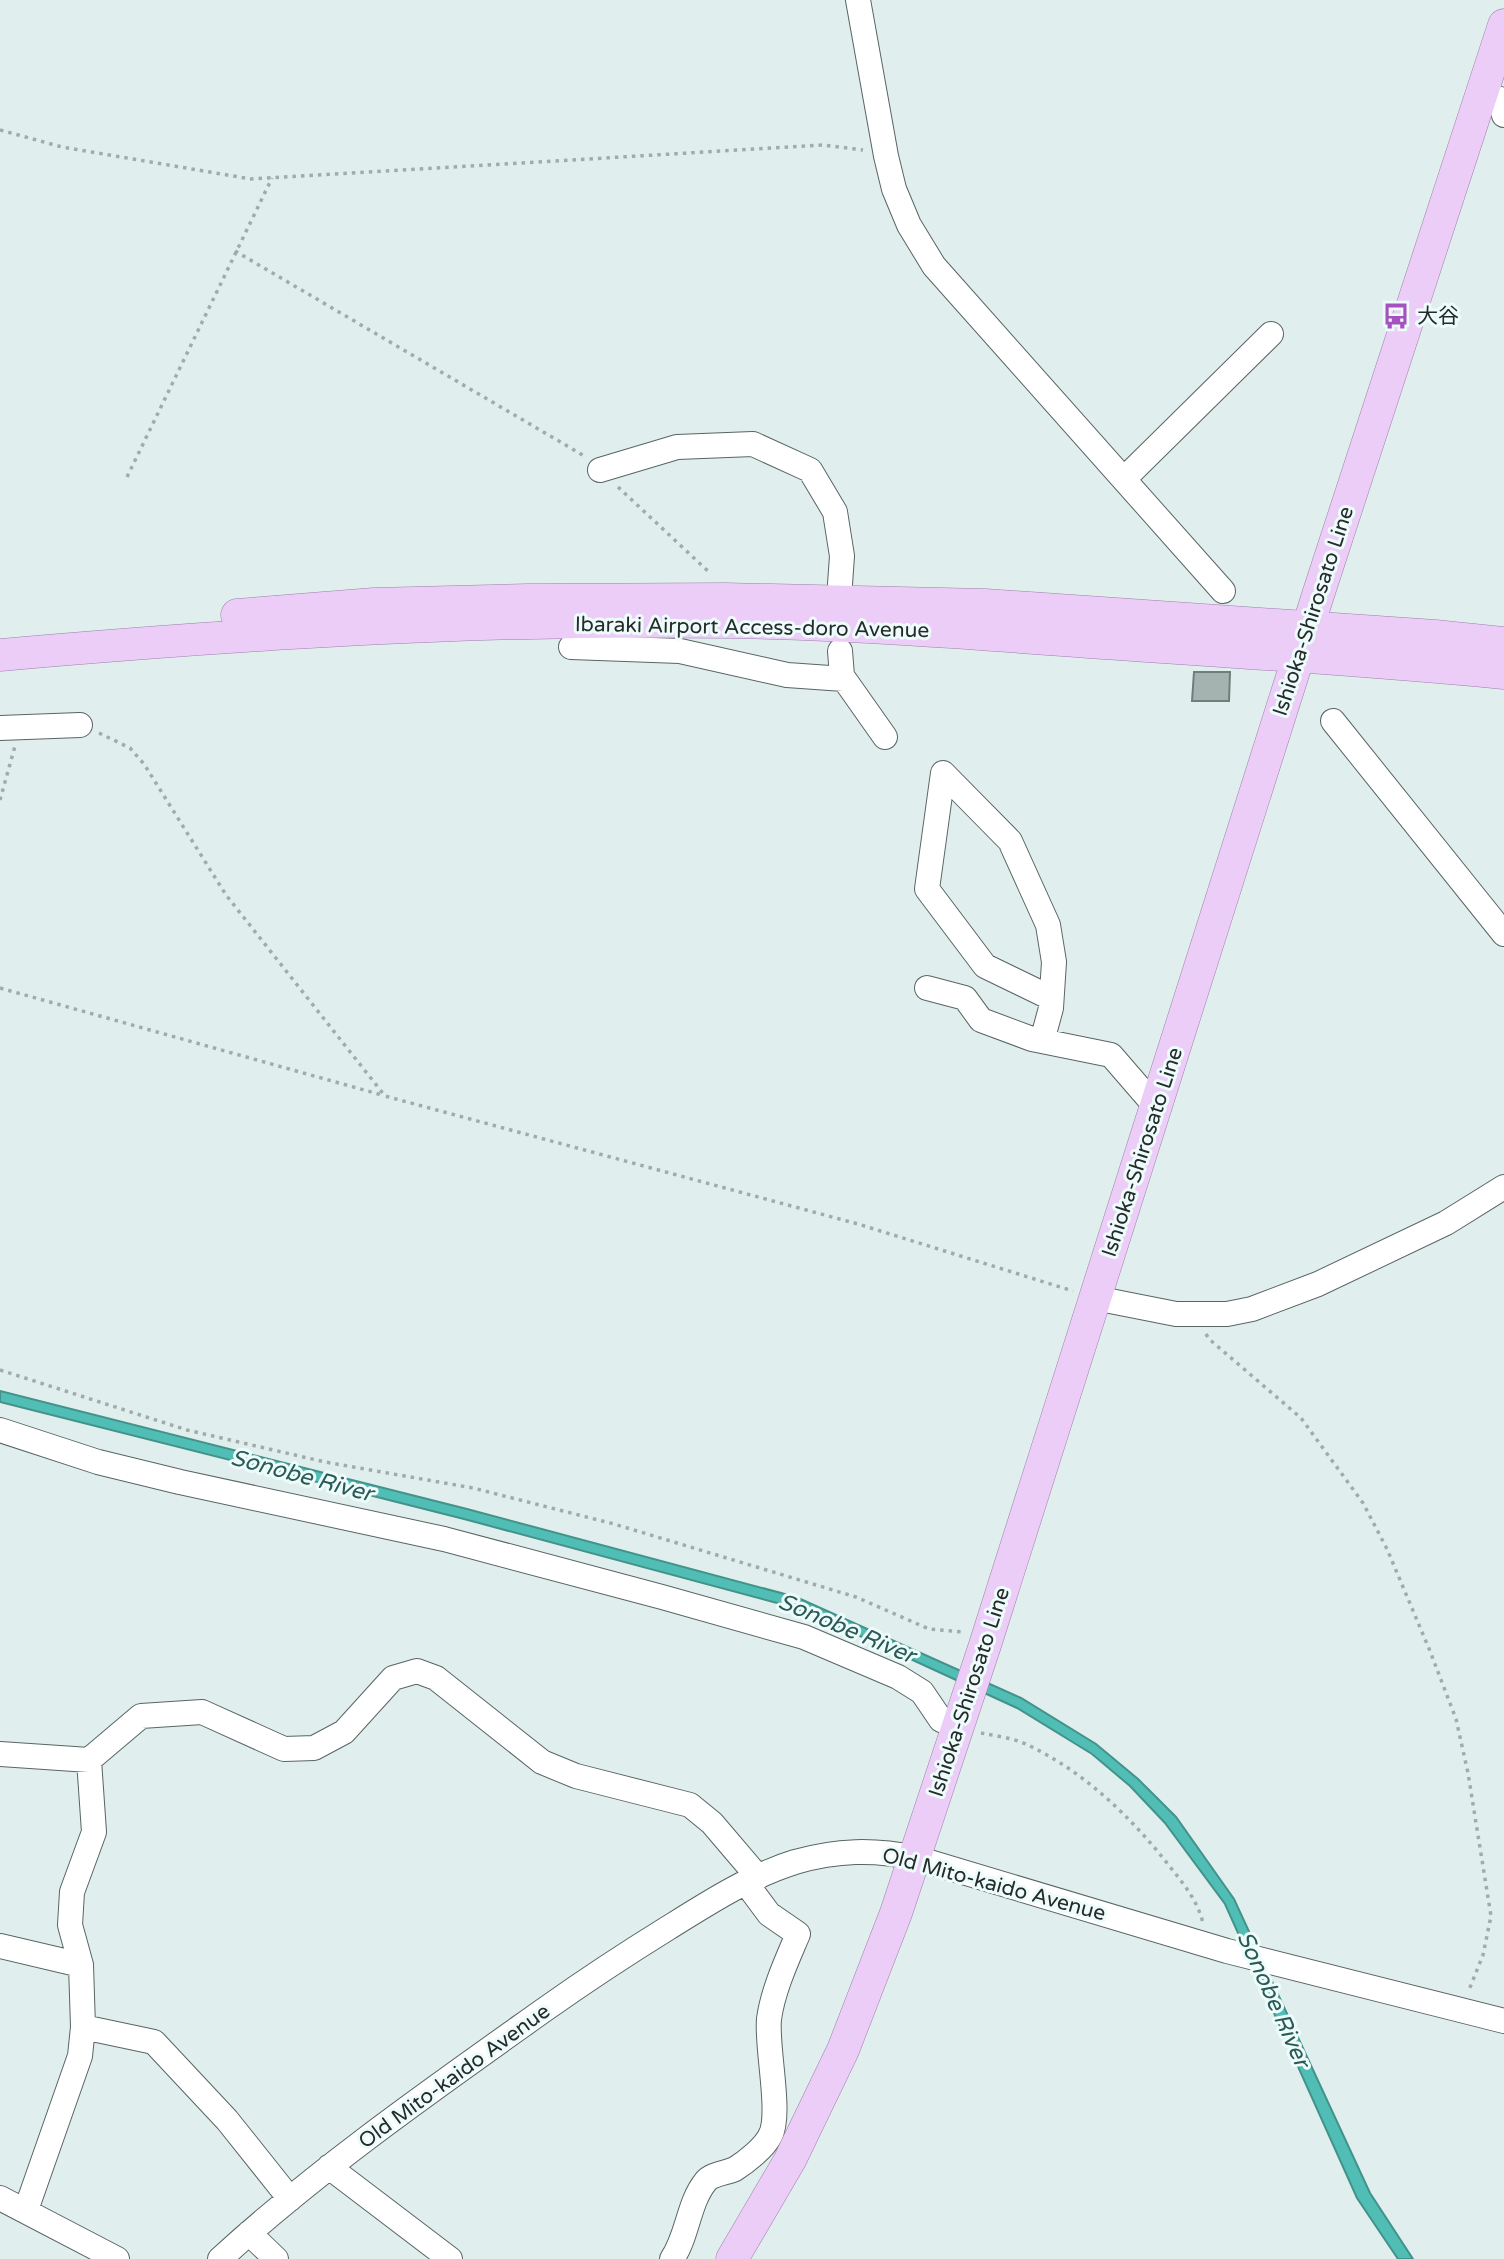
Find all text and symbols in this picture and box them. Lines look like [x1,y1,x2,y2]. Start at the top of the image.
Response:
bus stop icon: 大谷 [1381,301,1411,331]
place label: 大谷 [1417,304,1459,329]
street label: Ishioka-Shirosato Line [1268,503,1359,719]
street label: Ibaraki Airport Access-doro Avenue [575,612,930,643]
street label: Ishioka-Shirosato Line [1097,1044,1188,1260]
water label: Sonobe River [228,1444,379,1509]
street label: Ishioka-Shirosato Line [924,1584,1015,1800]
water label: Sonobe River [774,1588,922,1671]
street label: Old Mito-kaido Avenue [879,1843,1108,1926]
water label: Sonobe River [1231,1927,1317,2075]
street label: Old Mito-kaido Avenue [354,1999,555,2154]

